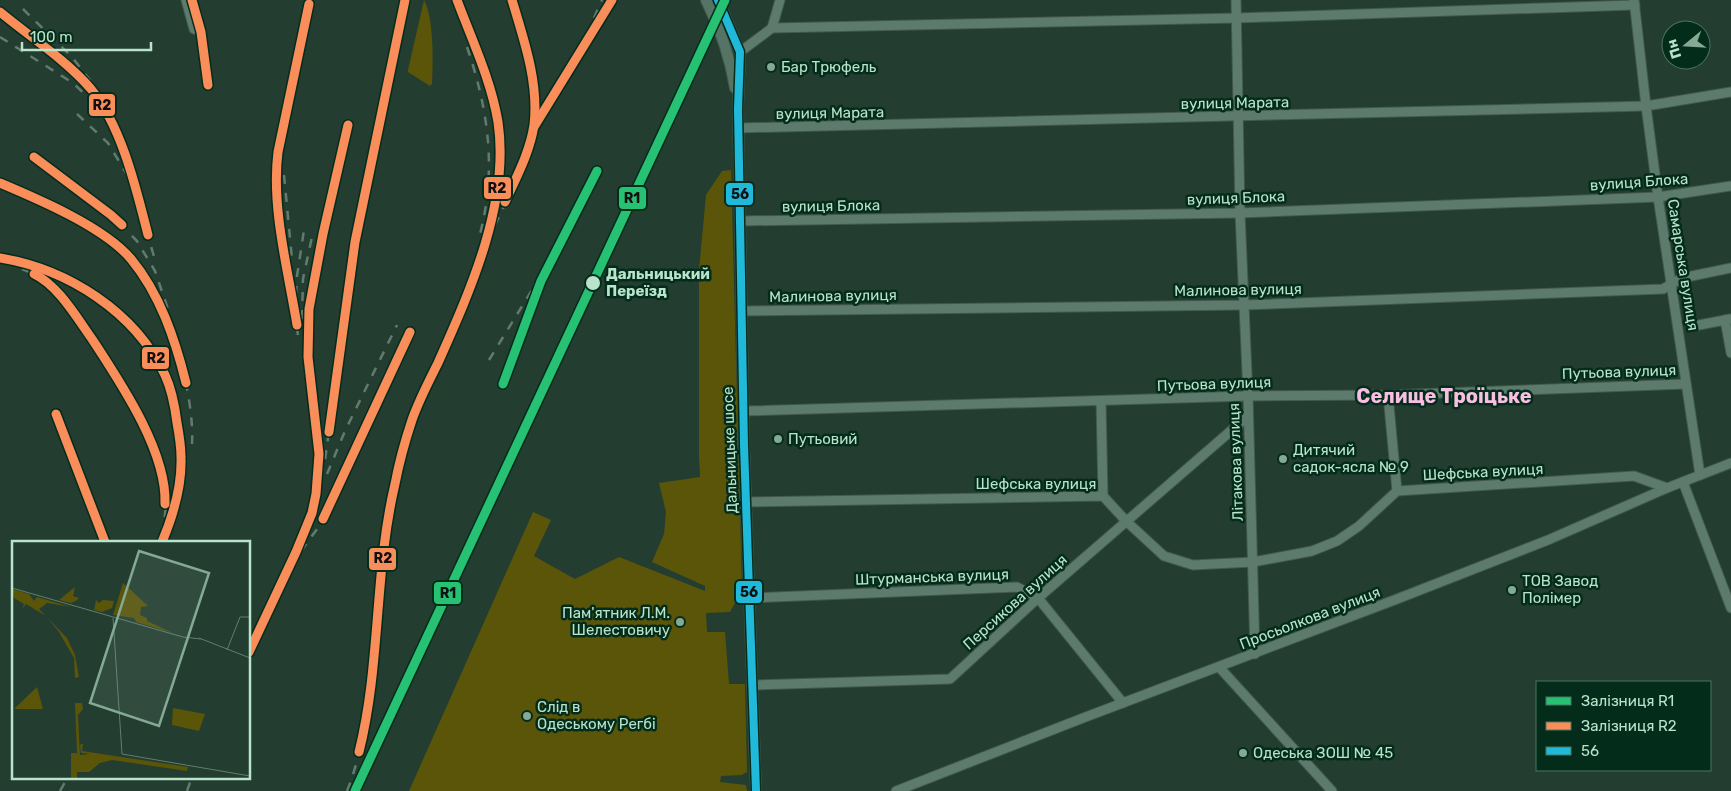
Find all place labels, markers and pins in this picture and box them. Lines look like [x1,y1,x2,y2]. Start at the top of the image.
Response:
place label: Бар Трюфель [781,58,877,76]
marker: Бар Трюфель [765,61,777,73]
place label: Дальницький Переїзд [606,265,710,300]
marker: Дальницький Переїзд [584,274,602,292]
place label: Путьовий [788,430,857,448]
marker: Путьовий [772,433,784,445]
place label: Дитячий садок-ясла № 9 [1293,441,1409,476]
marker: Дитячий садок-ясла № 9 [1277,453,1289,465]
place label: ТОВ Завод Полімер [1522,572,1598,607]
marker: ТОВ Завод Полімер [1506,584,1518,596]
place label: Пам'ятник Л.М. Шелестовичу [562,604,670,639]
marker: Пам'ятник Л.М. Шелестовичу [674,616,686,628]
place label: Слід в Одеському Регбі [537,698,656,733]
marker: Слід в Одеському Регбі [521,710,533,722]
place label: Одеська ЗОШ № 45 [1253,744,1393,762]
marker: Одеська ЗОШ № 45 [1237,747,1249,759]

